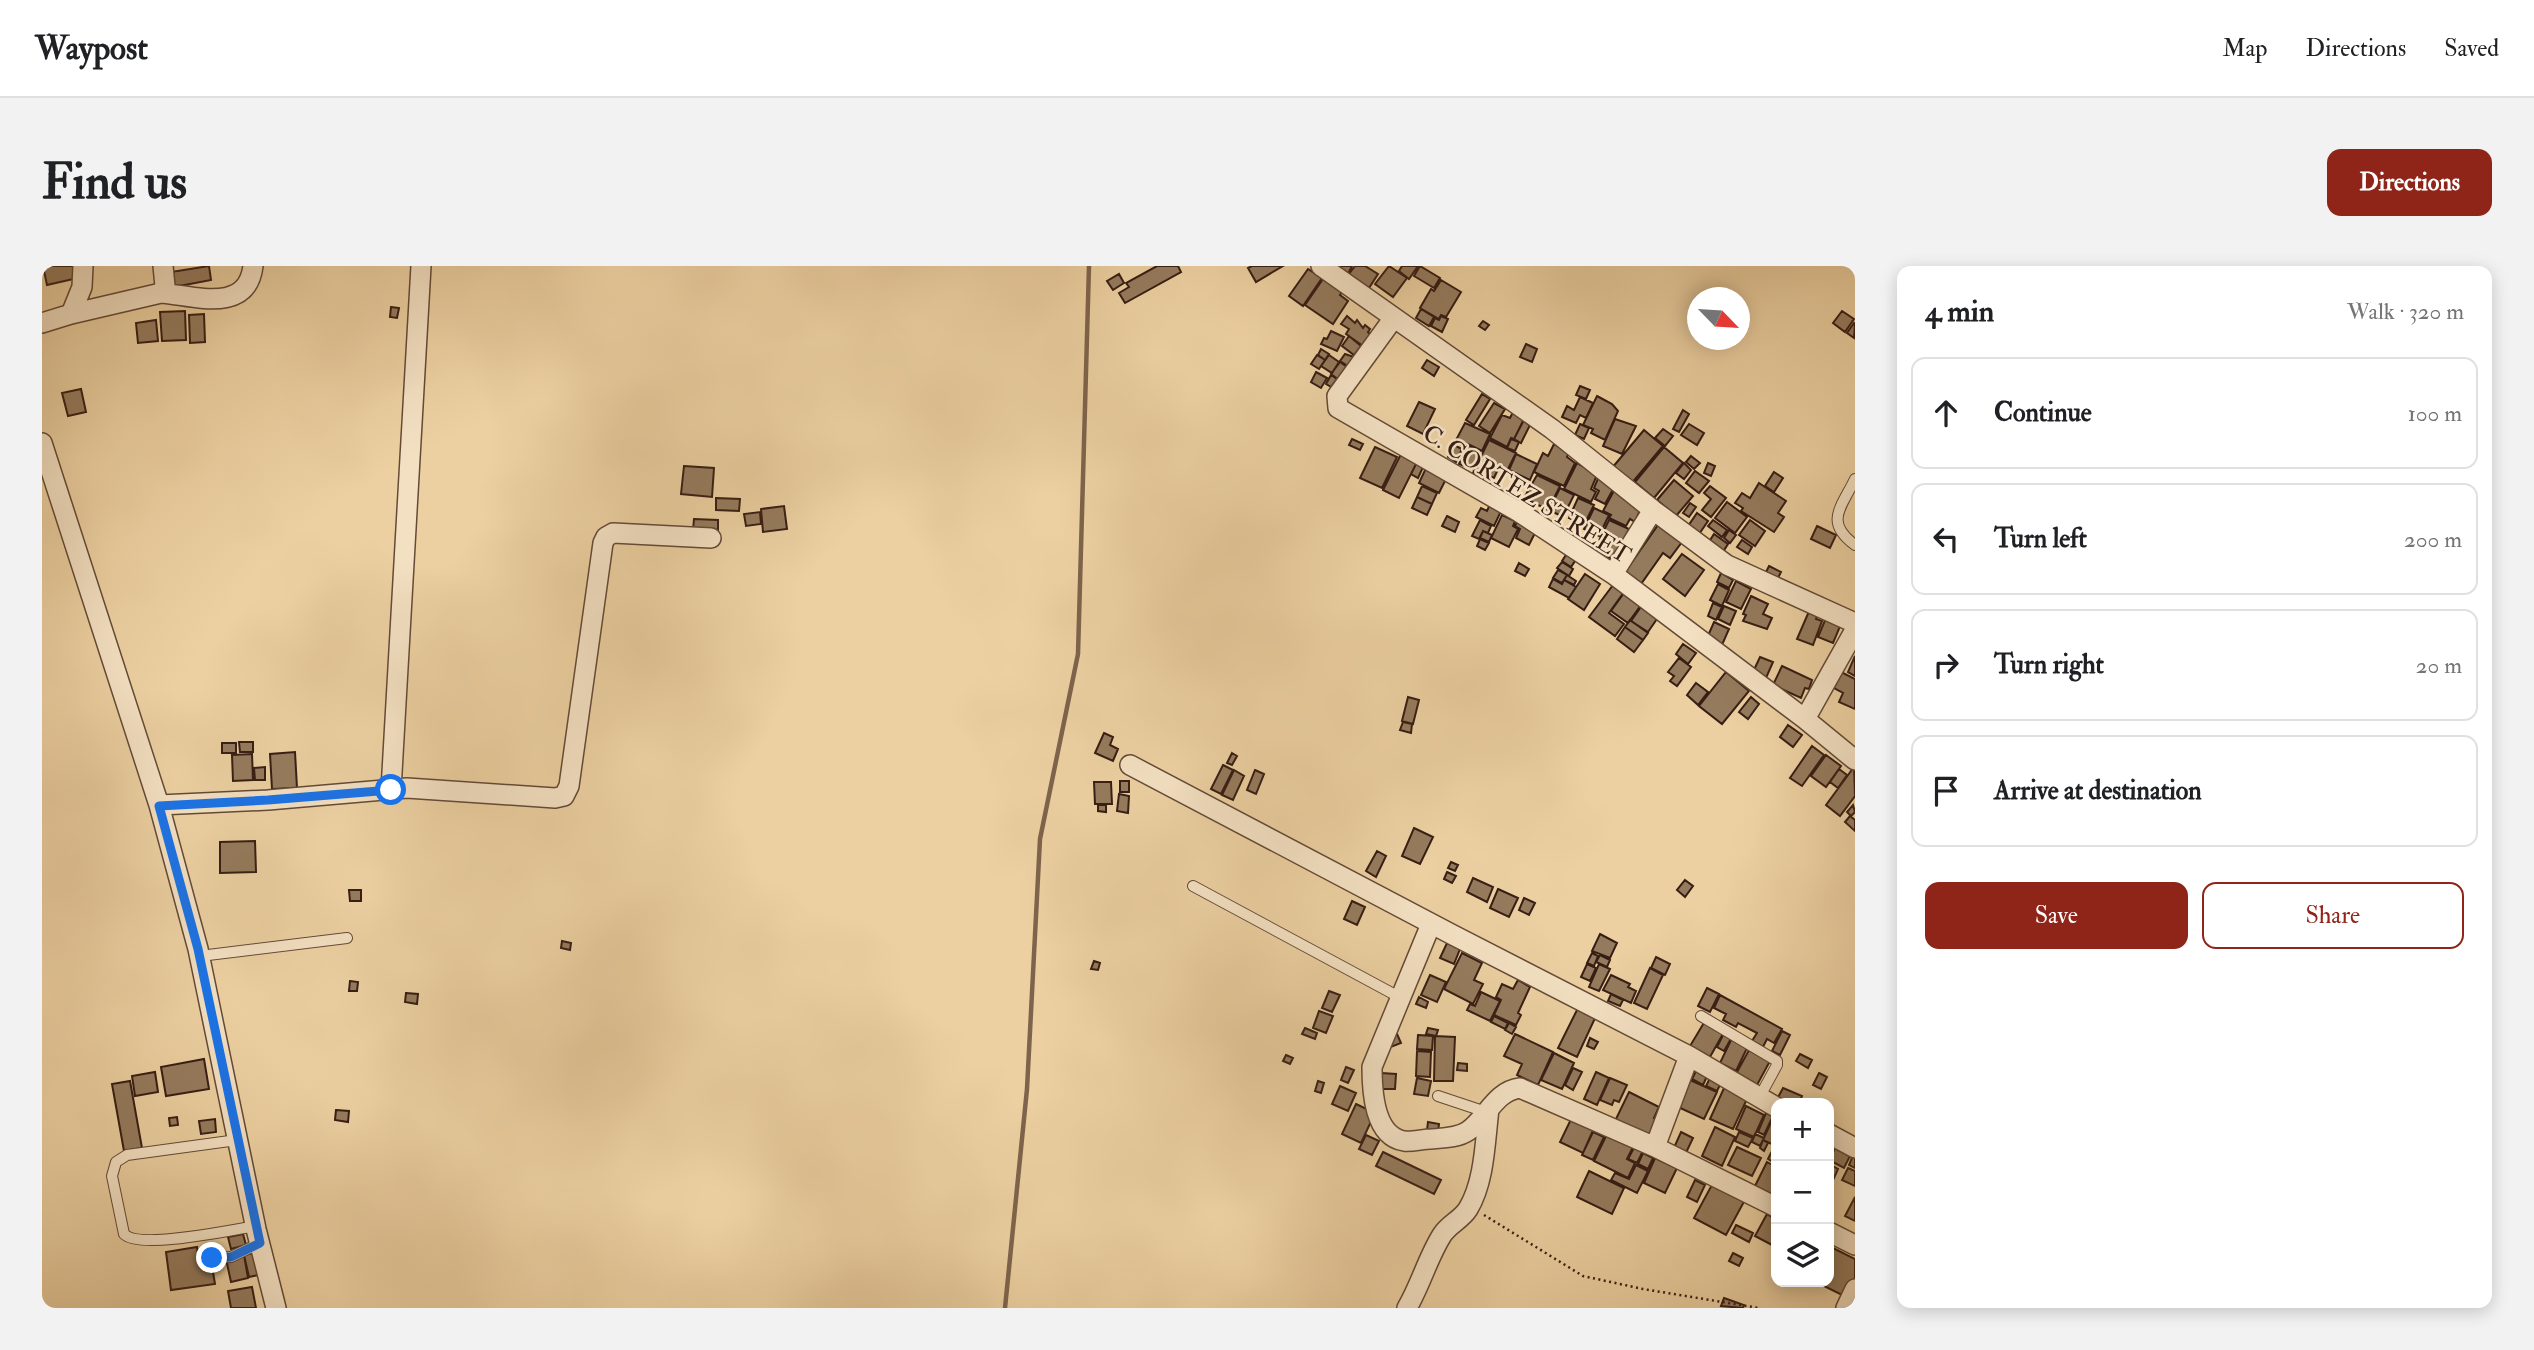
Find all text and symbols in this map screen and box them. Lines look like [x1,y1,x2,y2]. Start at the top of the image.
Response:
text: Waypost [35,28,148,69]
text: Map [2222,33,2267,64]
text: Directions [2305,33,2406,64]
text: Saved [2444,33,2499,64]
button: Directions [2327,149,2492,216]
text: Find us [42,152,187,213]
north arrow [1687,287,1750,350]
text: 4 min [1925,293,1994,330]
text: Walk · 320 m [2347,297,2464,326]
icon: ahead [1927,394,1965,432]
text: Continue [1994,397,2092,429]
text: 100 m [2408,399,2462,428]
street label: C. CORTEZ STREET [1417,418,1637,571]
icon: left [1927,520,1965,558]
text: Turn left [1994,523,2087,555]
text: 200 m [2404,525,2462,554]
icon: right [1927,646,1965,684]
text: Turn right [1994,649,2104,681]
text: 20 m [2416,651,2462,680]
icon: arrive [1927,772,1965,810]
route start [375,774,406,805]
text: Arrive at destination [1994,775,2202,807]
button: Save [1925,882,2188,949]
button: Share [2202,882,2464,949]
map controls [1771,1098,1834,1287]
button: + [1771,1098,1834,1161]
button: − [1771,1161,1834,1224]
button: layers [1771,1224,1834,1287]
route end [196,1242,227,1273]

